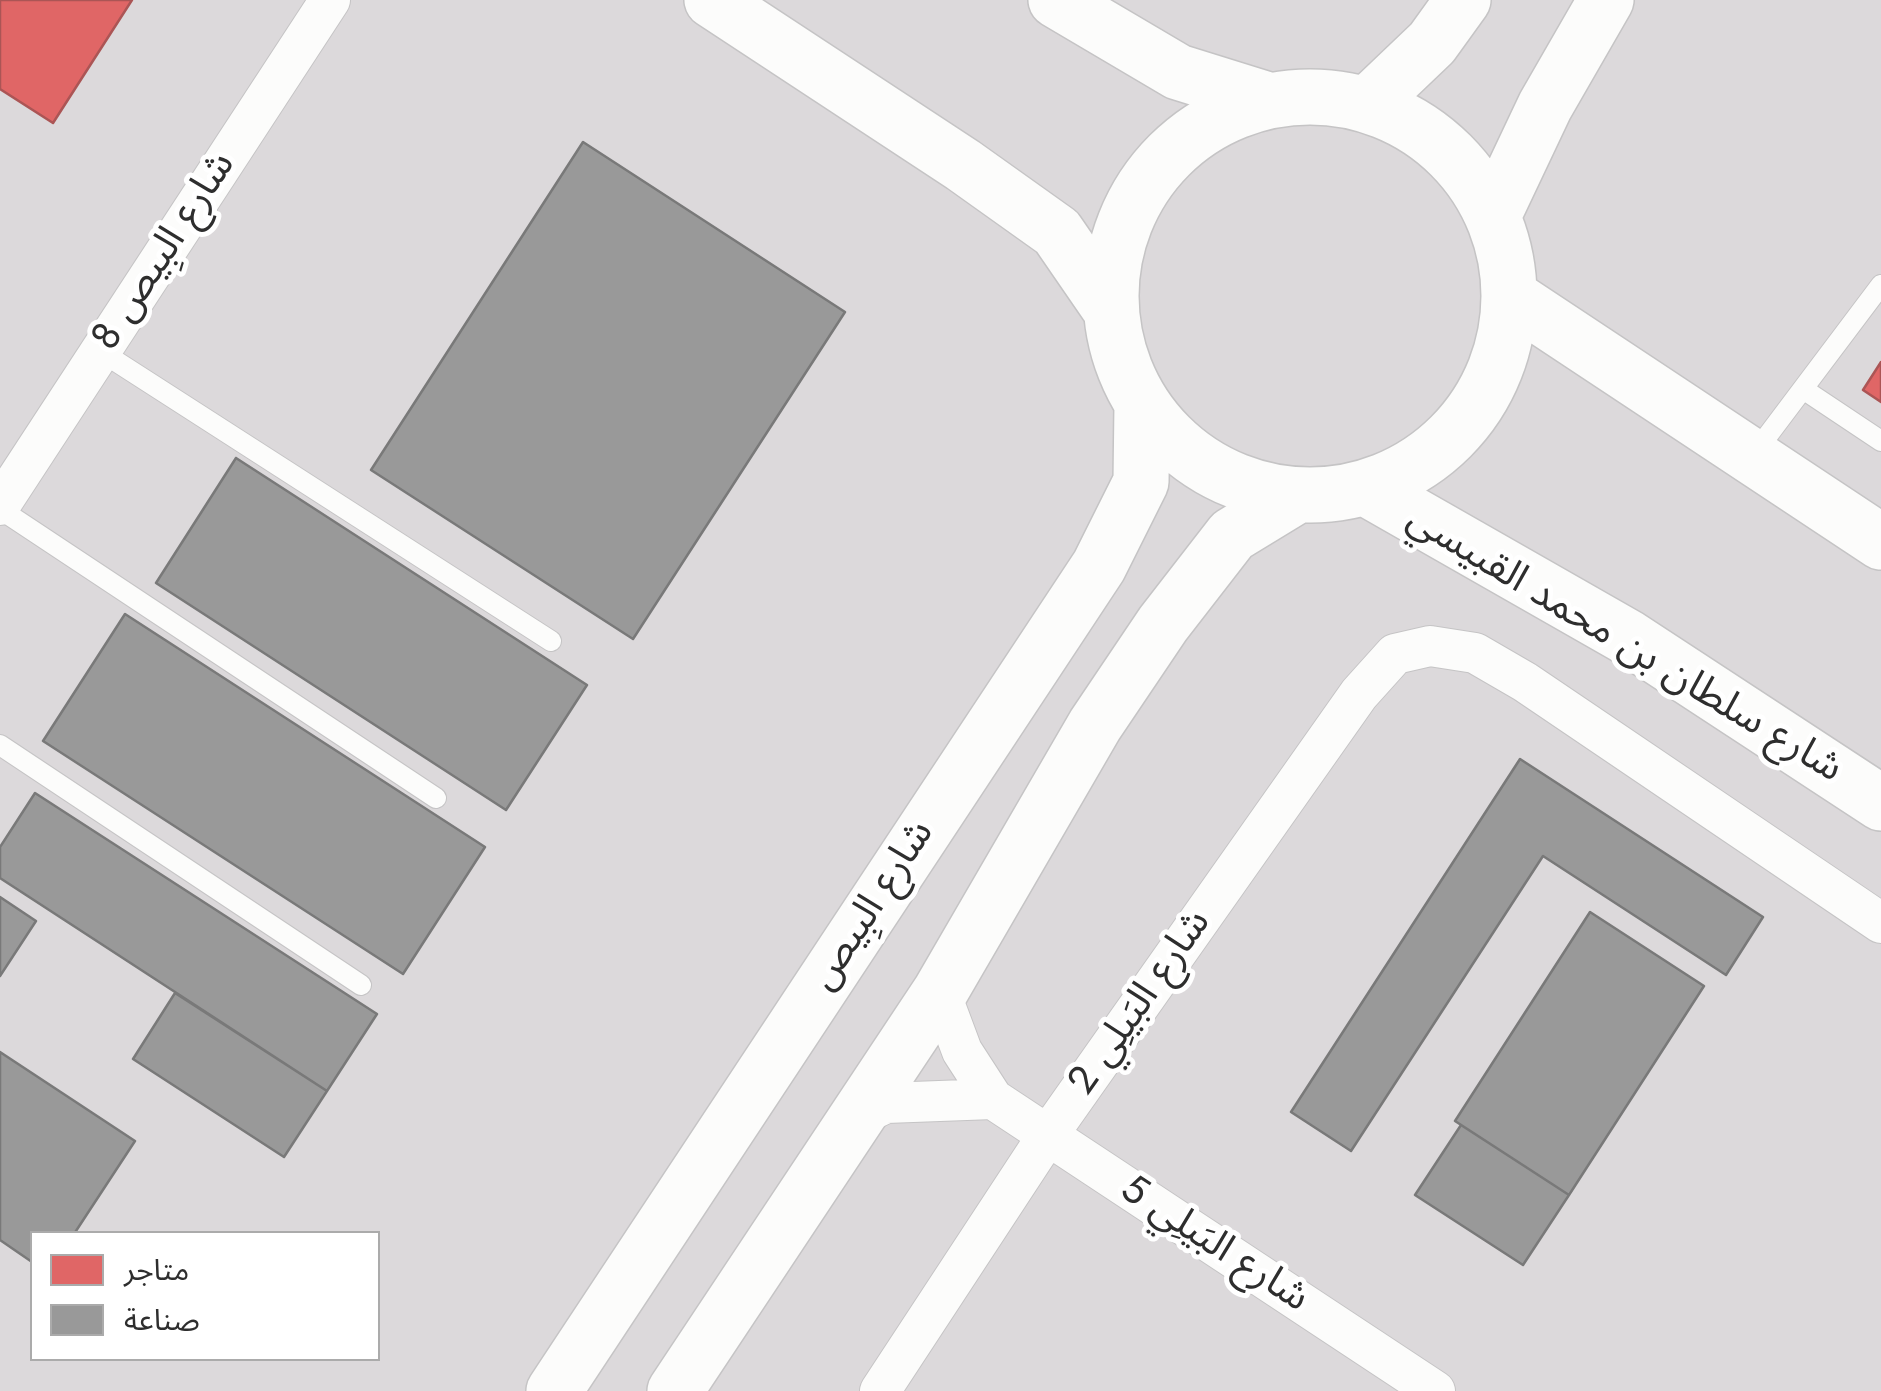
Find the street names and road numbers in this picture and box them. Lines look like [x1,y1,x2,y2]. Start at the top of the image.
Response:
street label: شارع البِيص 8 [83,144,247,360]
street label: شارع سلطان بن محمد القبيسي [1398,496,1850,794]
street label: شارع البِيص [800,812,946,1000]
street label: شارع البَيلِي 2 [1060,901,1222,1105]
street label: شارع البَيلِي 5 [1111,1166,1317,1324]

